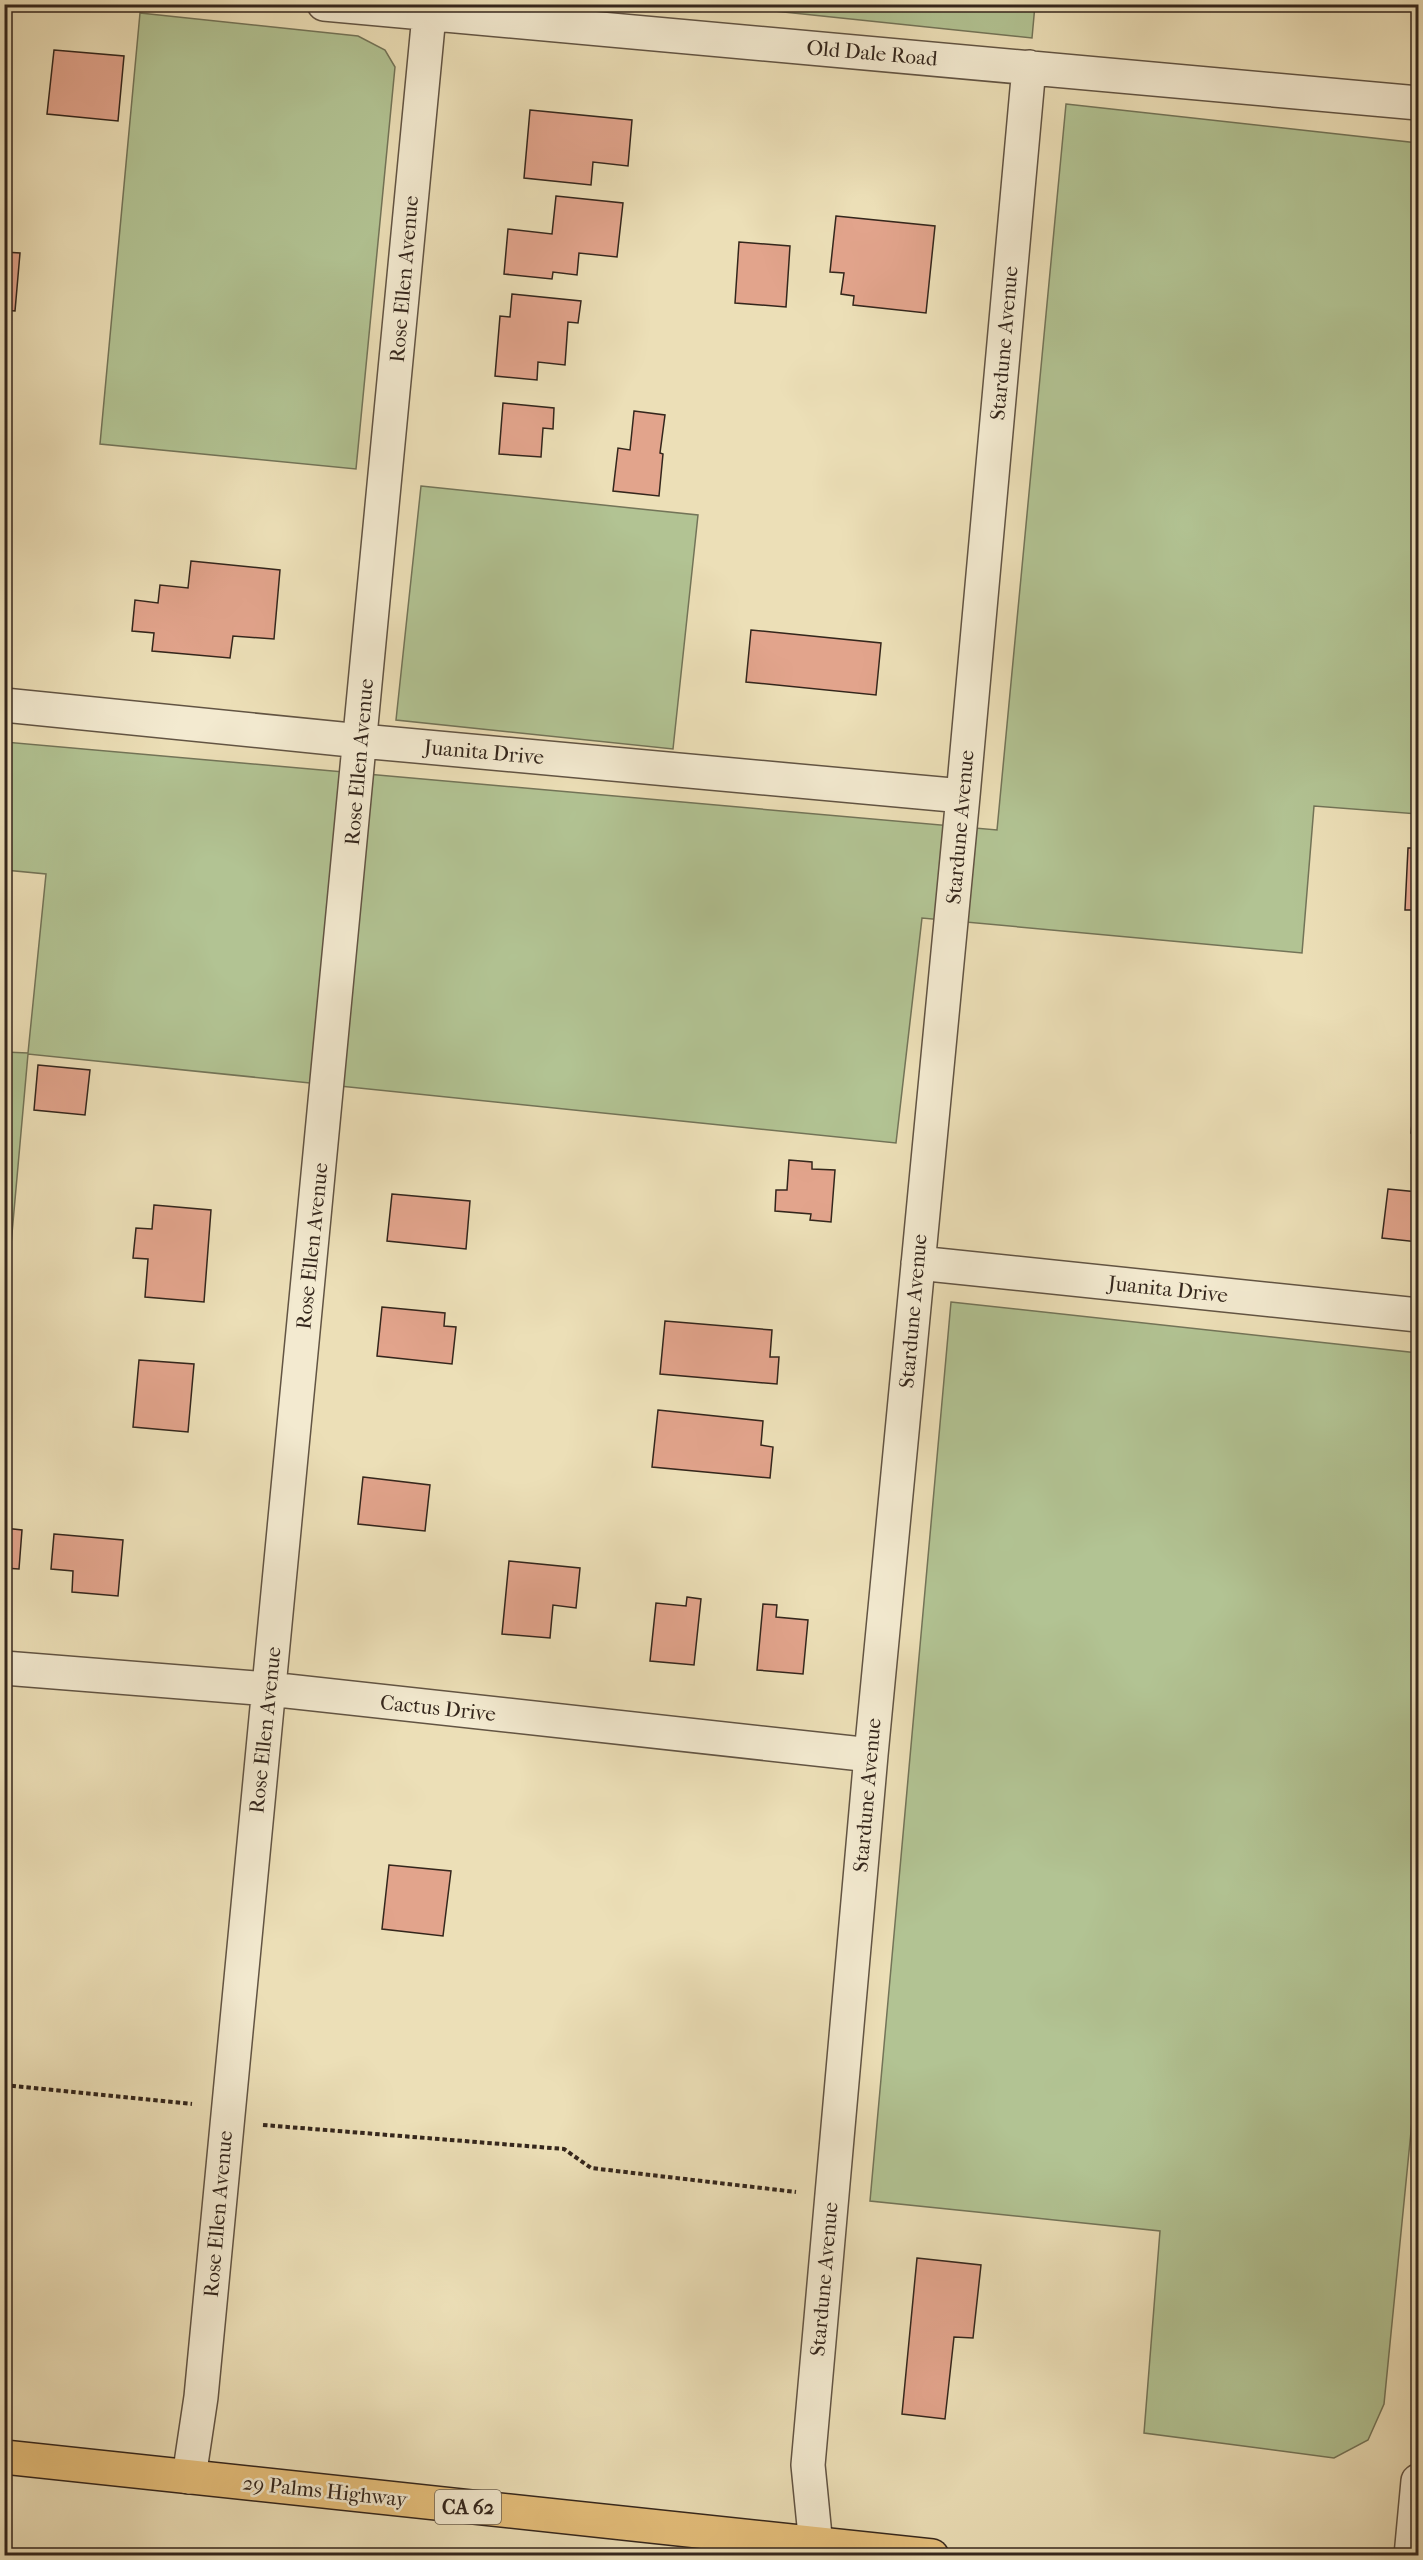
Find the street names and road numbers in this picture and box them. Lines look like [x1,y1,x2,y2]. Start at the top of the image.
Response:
street label: Old Dale Road [806,35,939,71]
street label: Rose Ellen Avenue [385,195,423,363]
street label: Stardune Avenue [985,265,1023,421]
street label: Rose Ellen Avenue [340,678,378,846]
street label: Juanita Drive [421,735,545,769]
street label: Stardune Avenue [941,749,979,905]
street label: Rose Ellen Avenue [291,1162,333,1330]
street label: Stardune Avenue [894,1233,932,1389]
street label: Juanita Drive [1105,1271,1229,1307]
street label: Rose Ellen Avenue [244,1646,286,1814]
street label: Cactus Drive [379,1690,497,1726]
street label: Stardune Avenue [848,1717,886,1873]
street label: Rose Ellen Avenue [199,2130,237,2298]
street label: Stardune Avenue [805,2201,843,2357]
street label: 29 Palms Highway [242,2470,409,2512]
road number: CA 62 [435,2490,501,2524]

